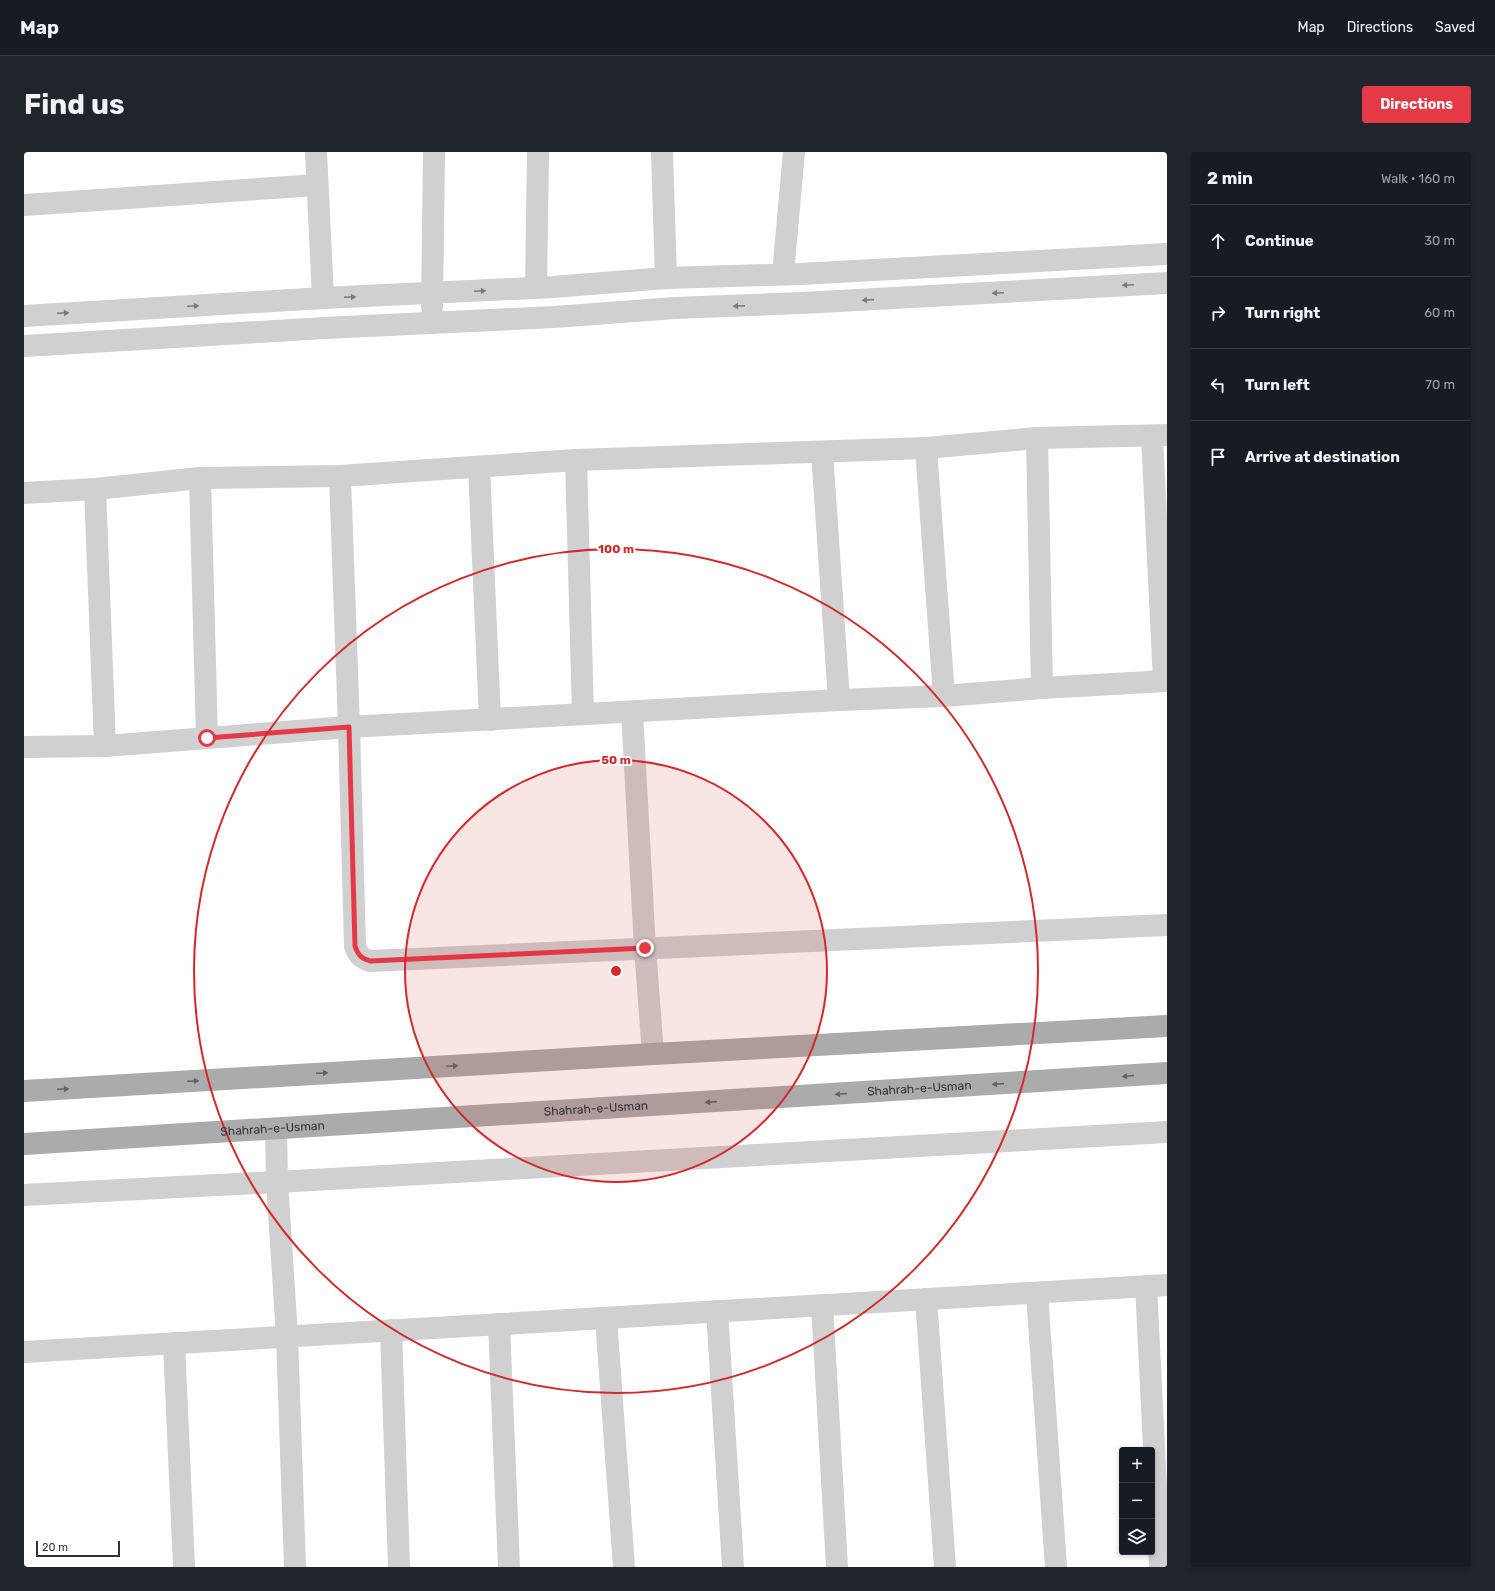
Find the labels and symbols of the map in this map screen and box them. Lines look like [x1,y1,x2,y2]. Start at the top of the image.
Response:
one-way arrow [1122,282,1134,289]
one-way arrow [474,287,486,294]
one-way arrow [992,289,1004,296]
one-way arrow [344,293,356,300]
one-way arrow [862,296,874,303]
one-way arrow [187,302,199,309]
one-way arrow [733,302,745,309]
one-way arrow [57,310,69,317]
text: 100 m [598,542,634,556]
route start [198,729,216,747]
text: 50 m [601,753,631,767]
route end [636,939,654,957]
centre of rings [609,964,623,978]
one-way arrow [446,1062,458,1069]
one-way arrow [316,1070,328,1077]
one-way arrow [1122,1072,1134,1079]
one-way arrow [187,1077,199,1084]
street label: Shahrah-e-Usman [867,1078,972,1099]
one-way arrow [992,1080,1004,1087]
one-way arrow [57,1085,69,1092]
one-way arrow [835,1090,847,1097]
street label: Shahrah-e-Usman [543,1098,648,1119]
one-way arrow [705,1098,717,1105]
street label: Shahrah-e-Usman [220,1118,325,1139]
scale bar [36,1539,120,1558]

